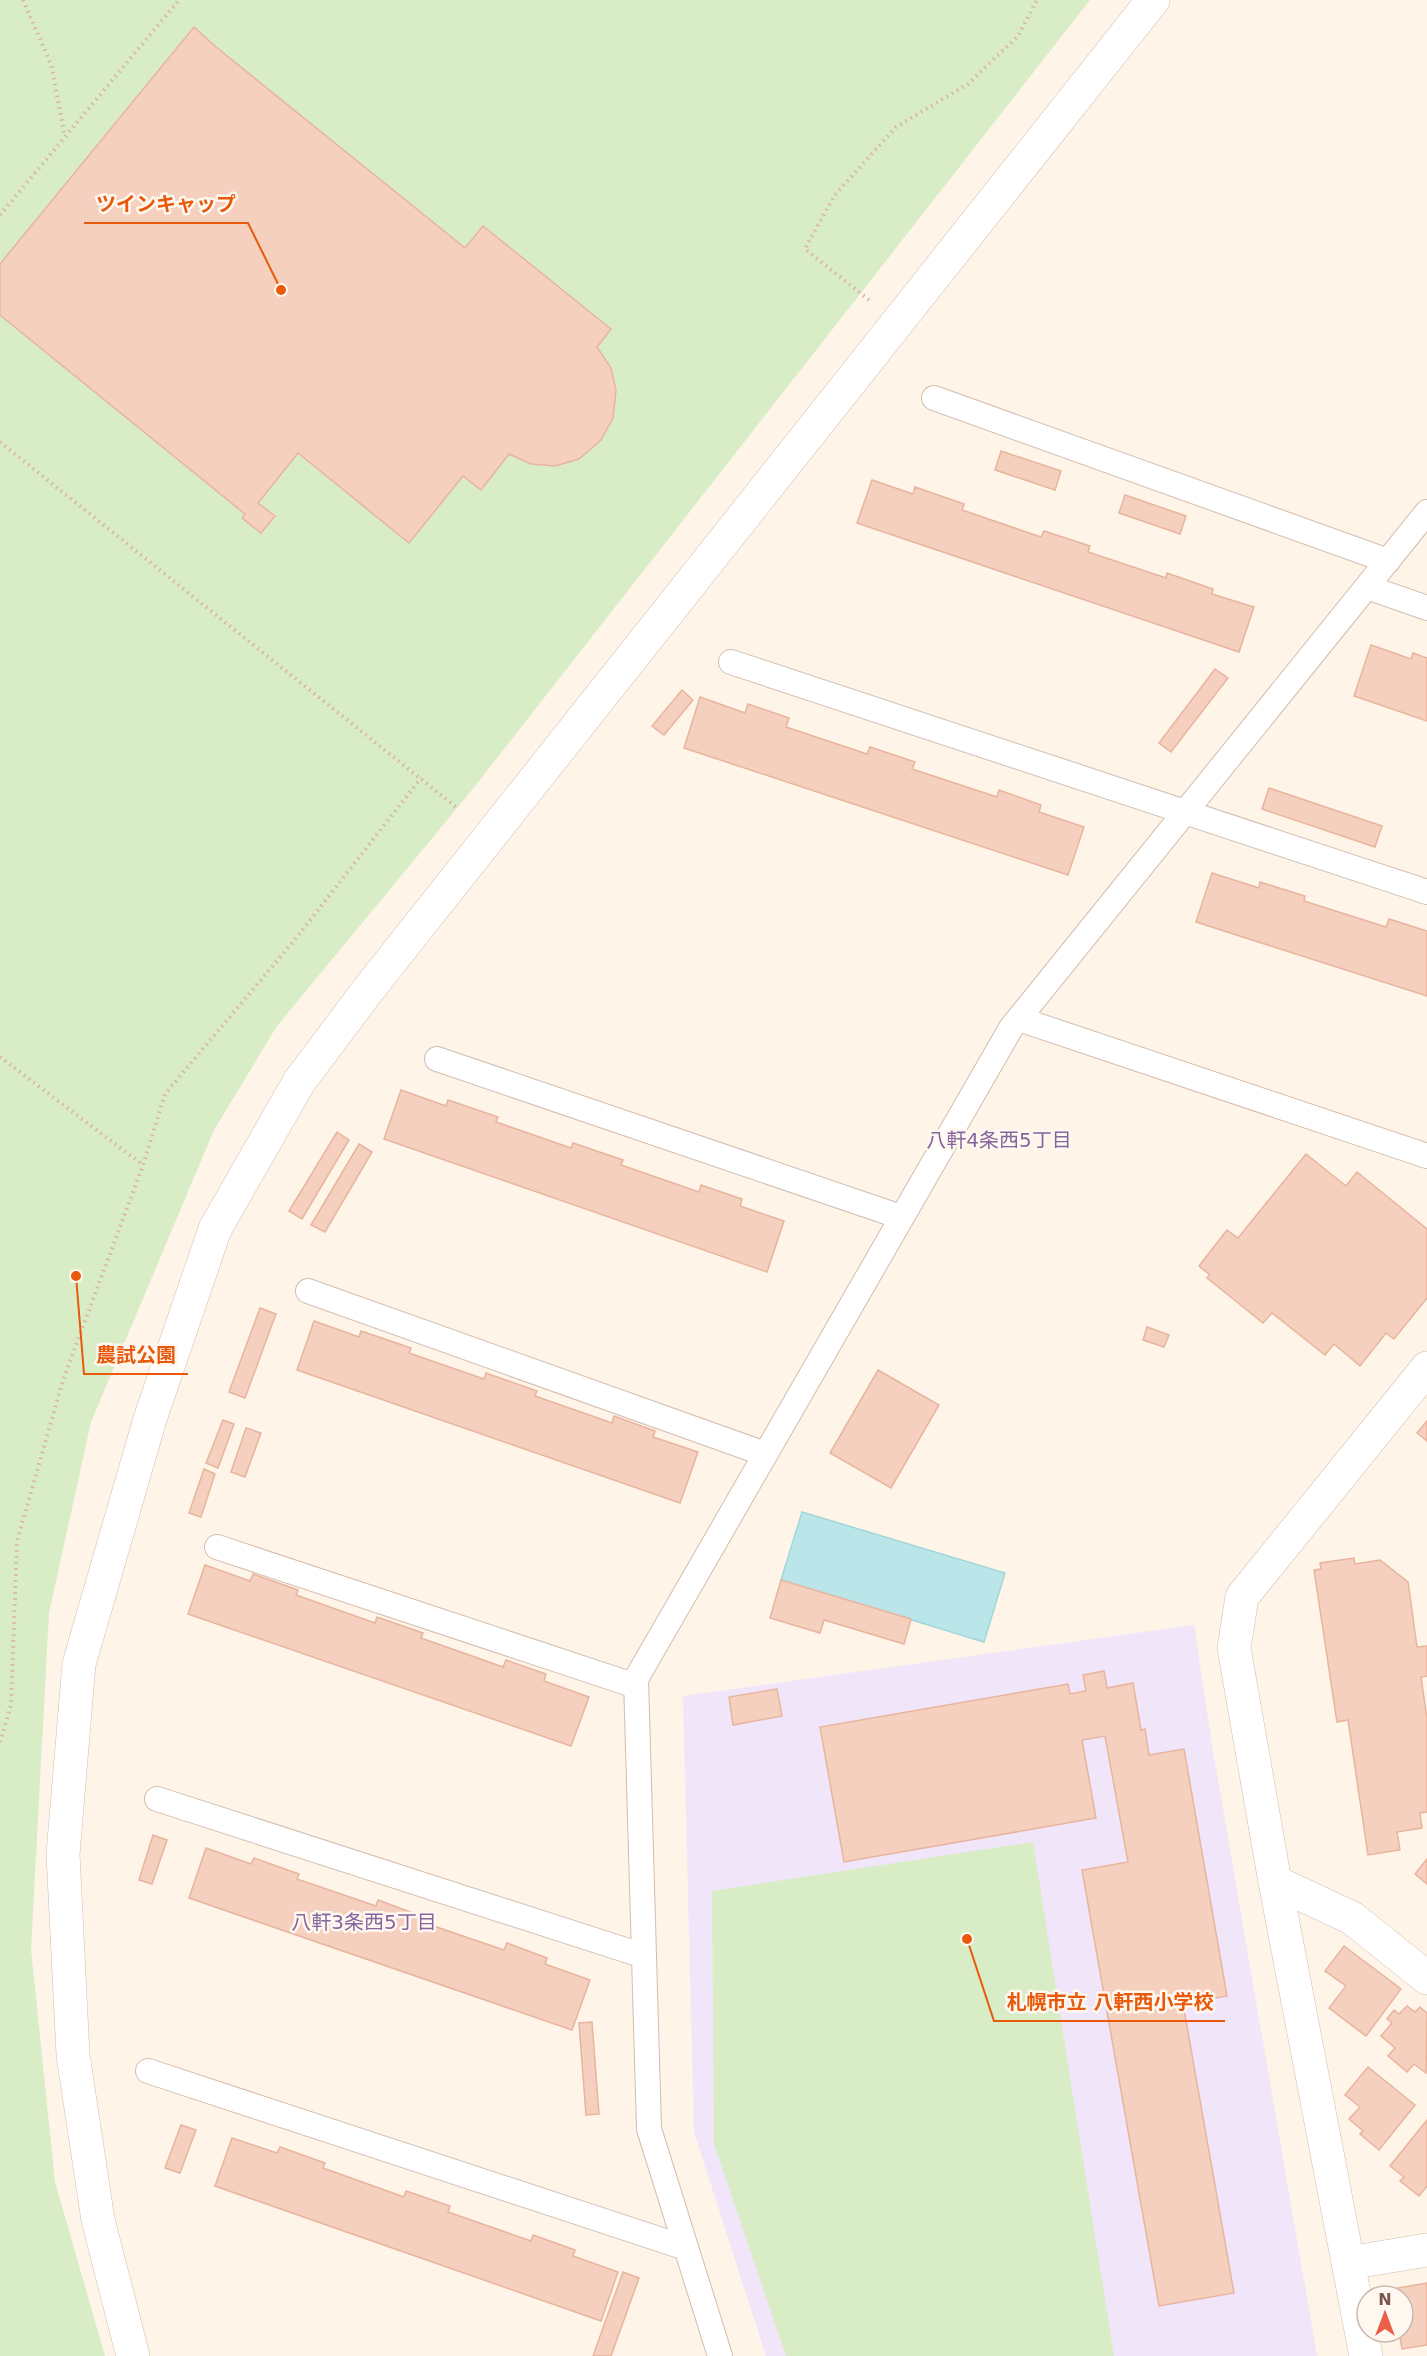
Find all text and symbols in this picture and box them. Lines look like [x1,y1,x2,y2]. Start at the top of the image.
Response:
callout: ツインキャップ [84,185,248,223]
text: ツインキャップ [96,192,236,216]
district label: 八軒4条西5丁目 [926,1128,1072,1152]
callout: 農試公園 [84,1336,188,1374]
text: 農試公園 [96,1343,176,1367]
district label: 八軒3条西5丁目 [291,1910,437,1934]
callout: 札幌市立 八軒西小学校 [994,1983,1225,2021]
text: 札幌市立 八軒西小学校 [1007,1990,1213,2014]
north arrow [1355,2284,1415,2344]
text: N [1378,2290,1392,2309]

